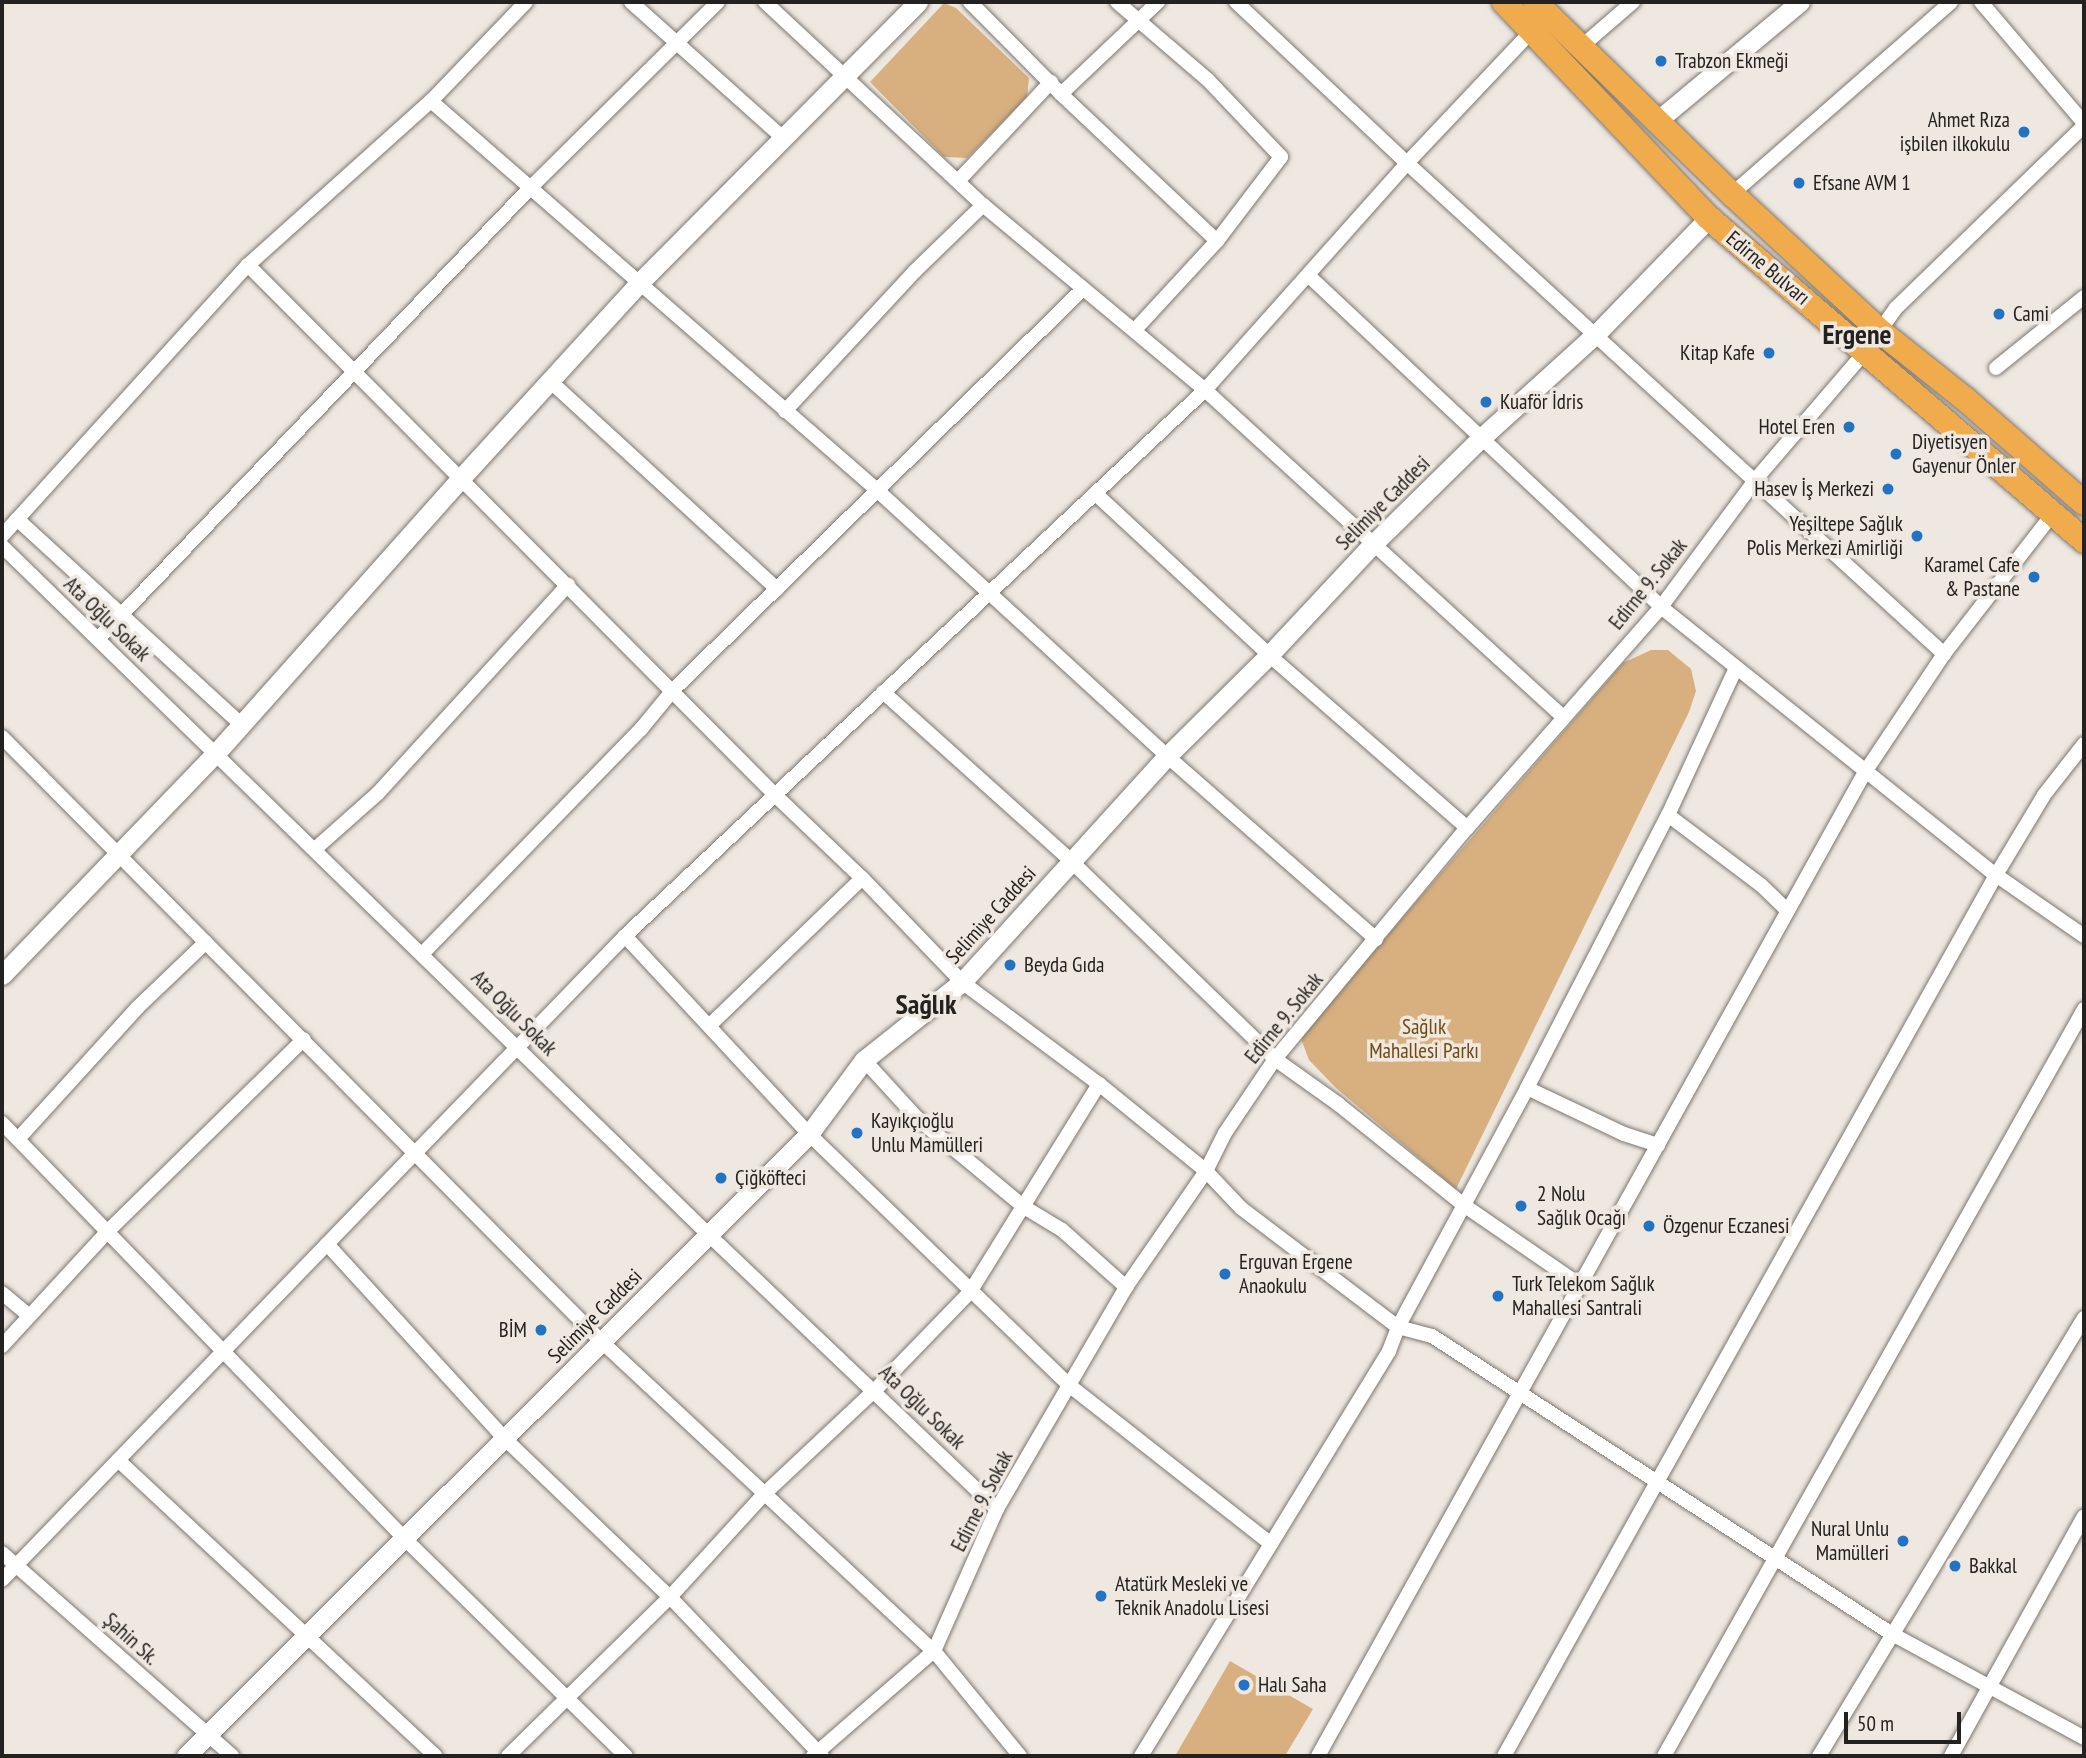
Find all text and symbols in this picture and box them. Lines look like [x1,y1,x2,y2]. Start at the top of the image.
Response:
place label: Trabzon Ekmeği [1675,48,1789,74]
marker: Trabzon Ekmeği [1653,53,1669,69]
place label: Ahmet Rıza işbilen ilkokulu [1900,107,2010,157]
marker: Ahmet Rıza işbilen ilkokulu [2016,124,2032,140]
place label: Efsane AVM 1 [1813,170,1911,196]
marker: Efsane AVM 1 [1791,175,1807,191]
street label: Edirne Bulvarı [1721,226,1815,310]
place label: Cami [2013,301,2049,327]
marker: Cami [1991,306,2007,322]
district label: Ergene [1822,317,1892,351]
place label: Kitap Kafe [1680,340,1755,366]
marker: Kitap Kafe [1761,345,1777,361]
place label: Kuaför İdris [1500,389,1583,415]
marker: Kuaför İdris [1478,394,1494,410]
place label: Hotel Eren [1758,414,1835,440]
marker: Hotel Eren [1841,419,1857,435]
place label: Diyetisyen Gayenur Önler [1912,429,2016,479]
marker: Diyetisyen Gayenur Önler [1886,444,1906,464]
street label: Selimiye Caddesi [1331,451,1435,555]
place label: Hasev İş Merkezi [1754,476,1874,502]
marker: Hasev İş Merkezi [1880,481,1896,497]
place label: Yeşiltepe Sağlık Polis Merkezi Amirliği [1746,511,1903,561]
marker: Yeşiltepe Sağlık Polis Merkezi Amirliği [1909,528,1925,544]
street label: Edirne 9. Sokak [1603,533,1693,635]
place label: Karamel Cafe & Pastane [1924,552,2020,602]
marker: Karamel Cafe & Pastane [2026,569,2042,585]
street label: Ata Oğlu Sokak [59,572,155,666]
street label: Selimiye Caddesi [941,861,1041,969]
place label: Beyda Gıda [1024,952,1104,978]
marker: Beyda Gıda [1002,957,1018,973]
street label: Ata Oğlu Sokak [466,965,562,1061]
street label: Edirne 9. Sokak [1239,967,1329,1069]
district label: Sağlık [896,987,956,1021]
park label: Sağlık Mahallesi Parkı [1369,1014,1479,1064]
place label: Kayıkçıoğlu Unlu Mamülleri [871,1108,983,1158]
marker: Kayıkçıoğlu Unlu Mamülleri [849,1125,865,1141]
place label: Çiğköfteci [735,1165,806,1191]
marker: Çiğköfteci [713,1170,729,1186]
place label: 2 Nolu Sağlık Ocağı [1537,1181,1627,1231]
marker: 2 Nolu Sağlık Ocağı [1511,1196,1531,1216]
place label: Özgenur Eczanesi [1663,1213,1790,1239]
marker: Özgenur Eczanesi [1641,1218,1657,1234]
place label: Erguvan Ergene Anaokulu [1239,1249,1353,1299]
street label: Selimiye Caddesi [543,1264,647,1368]
marker: Erguvan Ergene Anaokulu [1217,1266,1233,1282]
place label: Turk Telekom Sağlık Mahallesi Santrali [1512,1271,1656,1321]
marker: Turk Telekom Sağlık Mahallesi Santrali [1490,1288,1506,1304]
place label: BİM [499,1317,527,1343]
marker: BİM [533,1322,549,1338]
street label: Ata Oğlu Sokak [874,1360,970,1454]
street label: Edirne 9. Sokak [946,1446,1018,1556]
place label: Nural Unlu Mamülleri [1811,1516,1889,1566]
marker: Nural Unlu Mamülleri [1895,1533,1911,1549]
place label: Bakkal [1969,1553,2017,1579]
marker: Bakkal [1947,1558,1963,1574]
place label: Atatürk Mesleki ve Teknik Anadolu Lisesi [1115,1571,1270,1621]
marker: Atatürk Mesleki ve Teknik Anadolu Lisesi [1093,1588,1109,1604]
street label: Şahin Sk. [98,1608,164,1670]
place label: Halı Saha [1258,1672,1327,1698]
marker: Halı Saha [1236,1677,1252,1693]
scale bar [1848,1698,1965,1742]
text: 50 m [1857,1710,1894,1737]

